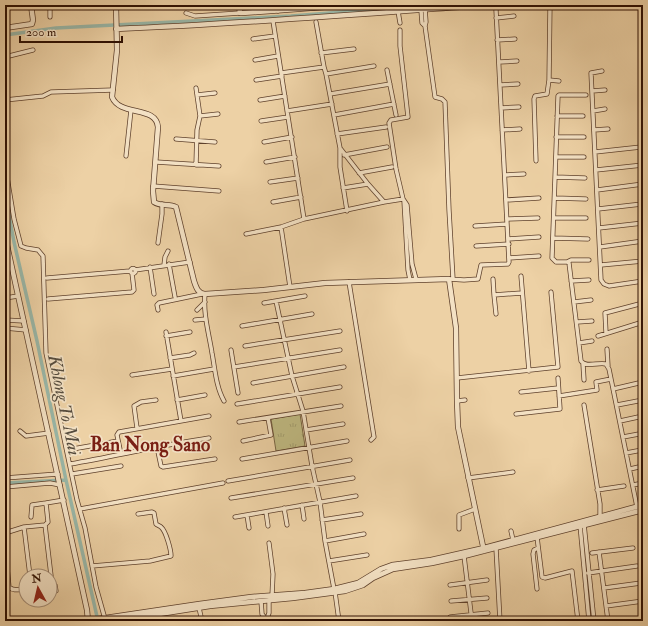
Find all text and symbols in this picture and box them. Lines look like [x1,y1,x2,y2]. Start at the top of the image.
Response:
scale bar [20,18,122,44]
text: 200 m [26,25,57,40]
water label: Khlong To Mai [42,351,86,458]
district label: Ban Nong Sano [90,433,210,458]
north arrow [18,568,58,608]
text: N [30,571,44,586]

